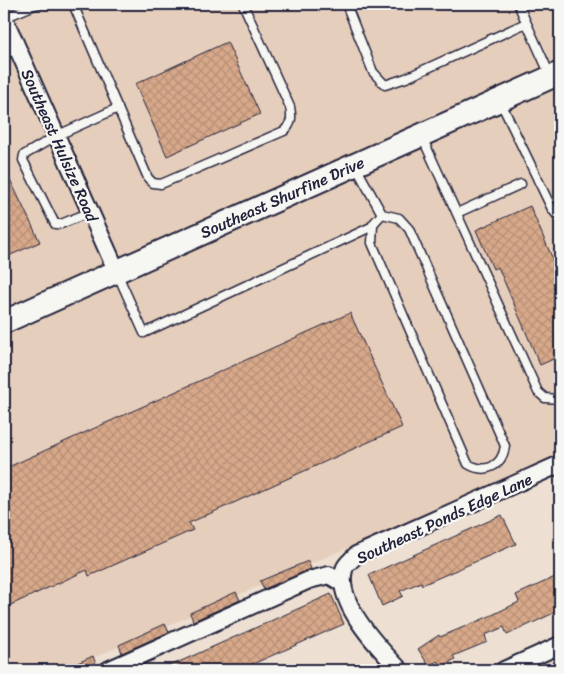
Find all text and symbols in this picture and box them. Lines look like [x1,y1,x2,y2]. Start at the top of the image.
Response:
street label: Southeast Hulsize Road [13,64,107,228]
street label: Southeast Shurfine Drive [195,148,369,247]
street label: Southeast Ponds Edge Lane [351,465,537,572]

